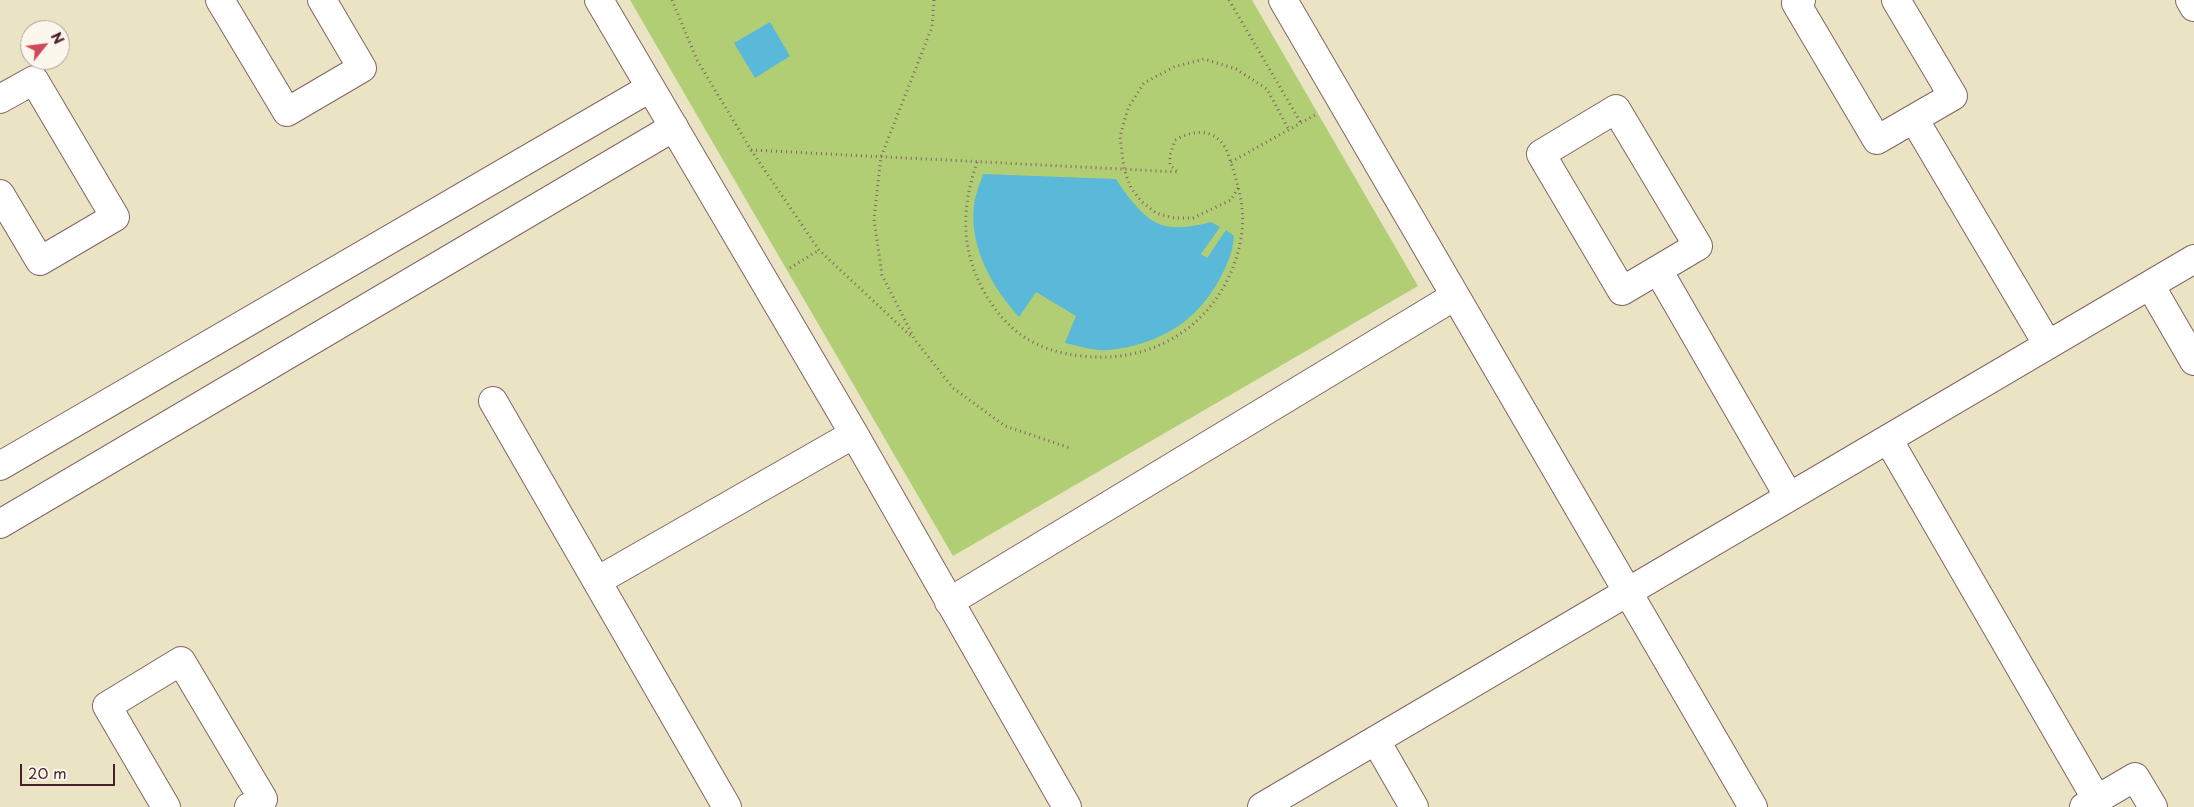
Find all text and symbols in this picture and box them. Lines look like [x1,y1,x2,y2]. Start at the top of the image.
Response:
north arrow [20,20,70,70]
text: N [46,28,70,48]
scale bar [22,754,118,786]
text: 20 m [28,761,67,784]

